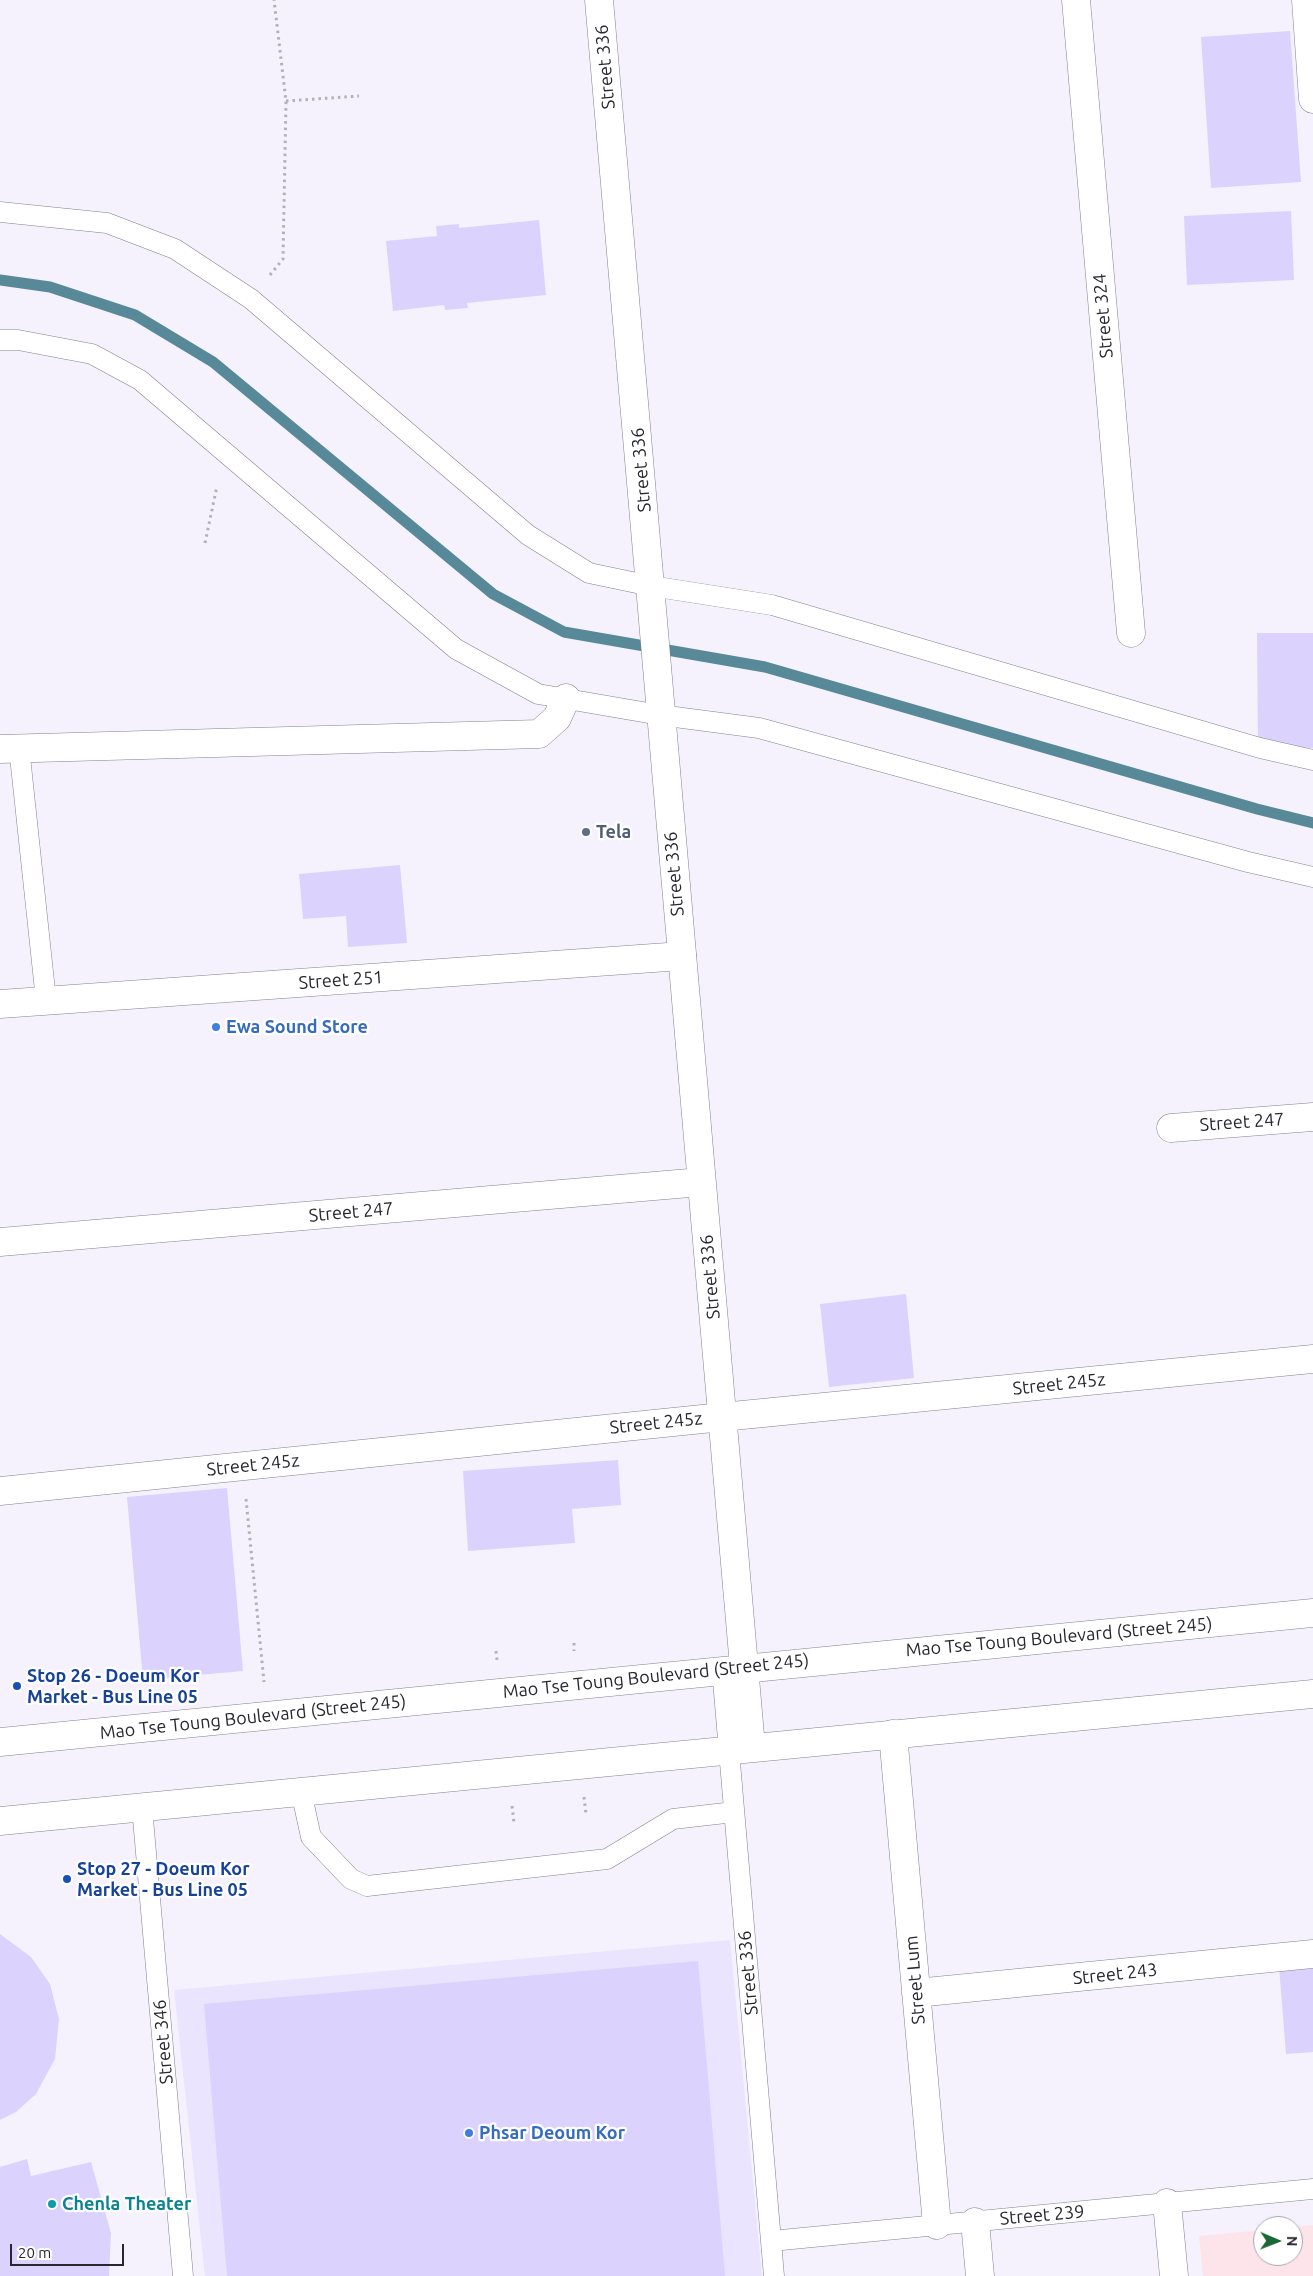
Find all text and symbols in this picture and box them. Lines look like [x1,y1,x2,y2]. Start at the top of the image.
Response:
street label: Street 336 [591,24,619,110]
street label: Street 324 [1089,273,1117,359]
street label: Street 336 [627,427,655,513]
place label: Tela [596,821,631,843]
marker: Tela [580,826,592,838]
street label: Street 336 [660,831,688,917]
street label: Street 251 [298,966,384,994]
place label: Ewa Sound Store [226,1016,368,1038]
marker: Ewa Sound Store [210,1021,222,1033]
street label: Street 247 [1199,1108,1285,1136]
street label: Street 247 [308,1198,394,1226]
street label: Street 336 [696,1234,724,1320]
street label: Street 245z [1012,1368,1106,1400]
street label: Street 245z [609,1407,703,1439]
street label: Street 245z [206,1449,300,1481]
street label: Mao Tse Toung Boulevard (Street 245) [905,1613,1213,1661]
street label: Mao Tse Toung Boulevard (Street 245) [502,1649,810,1703]
place label: Stop 26 - Doeum Kor Market - Bus Line 05 [27,1665,200,1708]
marker: Stop 26 - Doeum Kor Market - Bus Line 05 [11,1680,23,1692]
street label: Mao Tse Toung Boulevard (Street 245) [99,1690,407,1744]
place label: Stop 27 - Doeum Kor Market - Bus Line 05 [77,1858,250,1900]
marker: Stop 27 - Doeum Kor Market - Bus Line 05 [61,1873,73,1885]
street label: Street 336 [734,1930,762,2016]
street label: Street Lum [900,1935,930,2025]
street label: Street 243 [1072,1959,1158,1989]
street label: Street 346 [149,1999,177,2085]
place label: Phsar Deoum Kor [479,2122,625,2144]
marker: Phsar Deoum Kor [463,2127,475,2139]
place label: Chenla Theater [62,2193,191,2215]
marker: Chenla Theater [46,2198,58,2210]
street label: Street 239 [999,2201,1085,2229]
north arrow [1253,2216,1303,2266]
scale bar [12,2234,126,2266]
text: N [1284,2236,1300,2247]
text: 20 m [18,2244,51,2261]

